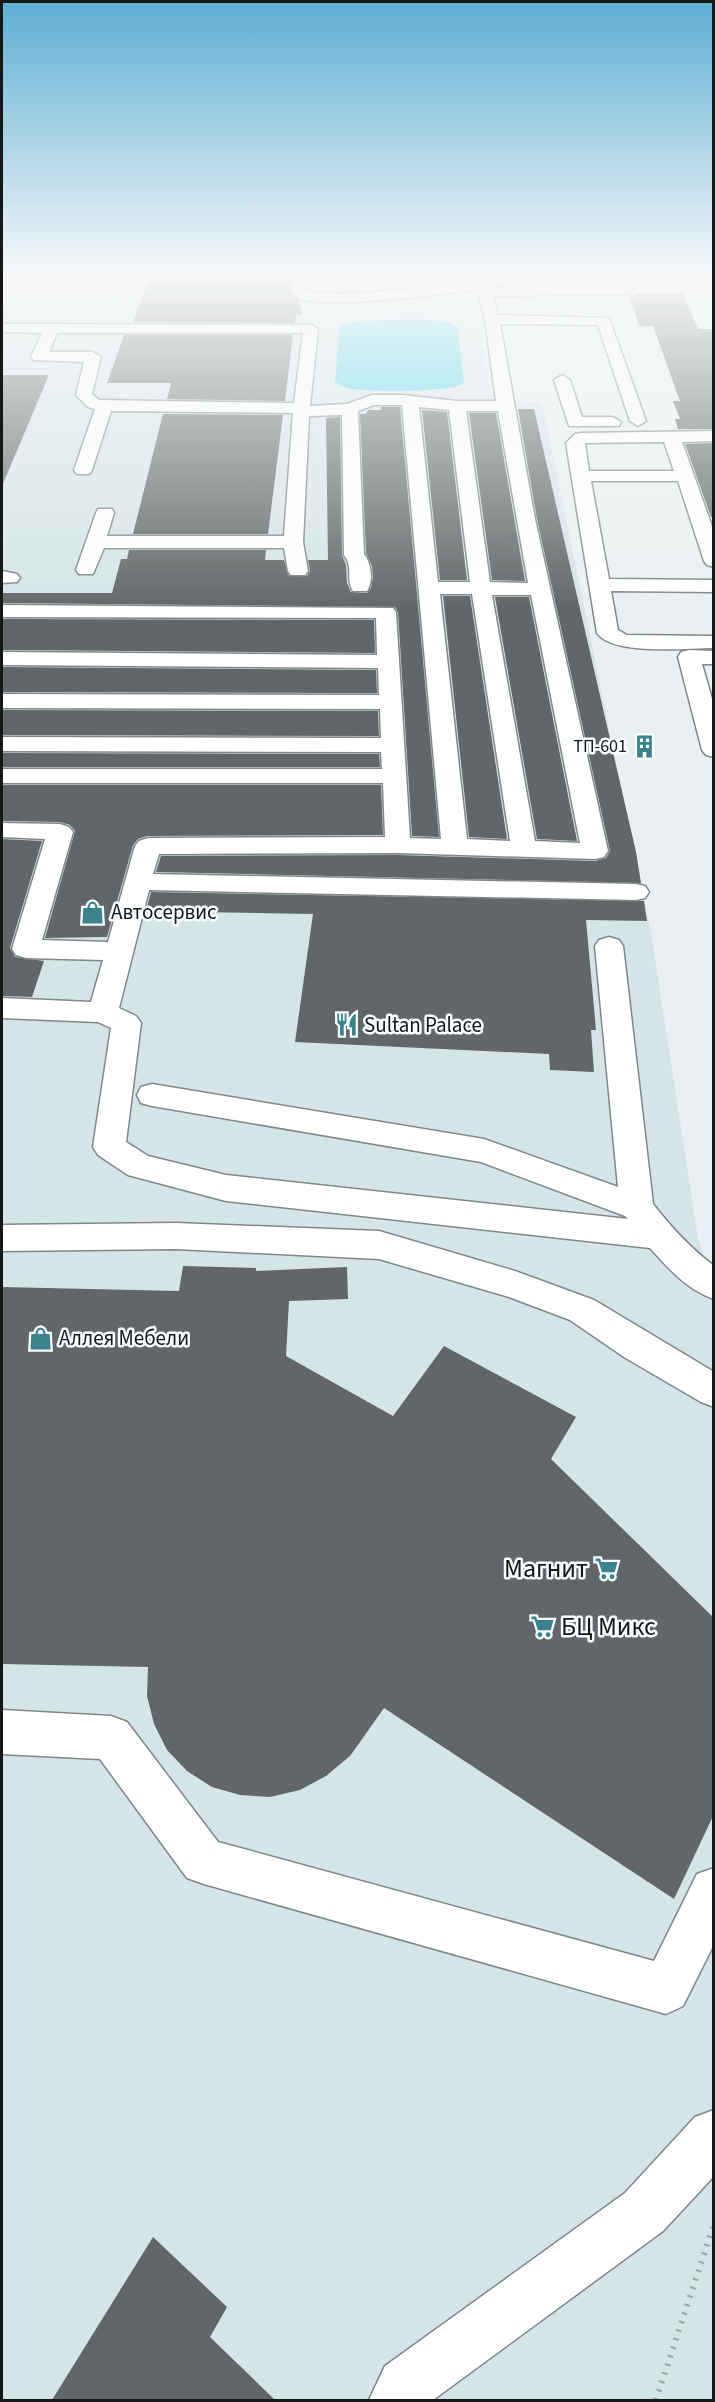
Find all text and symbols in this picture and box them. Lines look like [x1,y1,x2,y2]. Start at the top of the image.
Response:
building icon: ТП-601 [632,733,658,759]
place label: ТП-601 [573,734,627,759]
place label: Автосервис [111,897,217,927]
shop icon: Автосервис [80,899,106,925]
place label: Sultan Palace [364,1010,482,1040]
restaurant icon: Sultan Palace [333,1012,359,1038]
place label: Аллея Мебели [59,1323,189,1353]
shop icon: Аллея Мебели [28,1325,54,1351]
place label: Магнит [504,1550,588,1587]
supermarket icon: Магнит [593,1555,619,1581]
place label: БЦ Микс [561,1608,656,1645]
supermarket icon: БЦ Микс [530,1613,556,1639]

